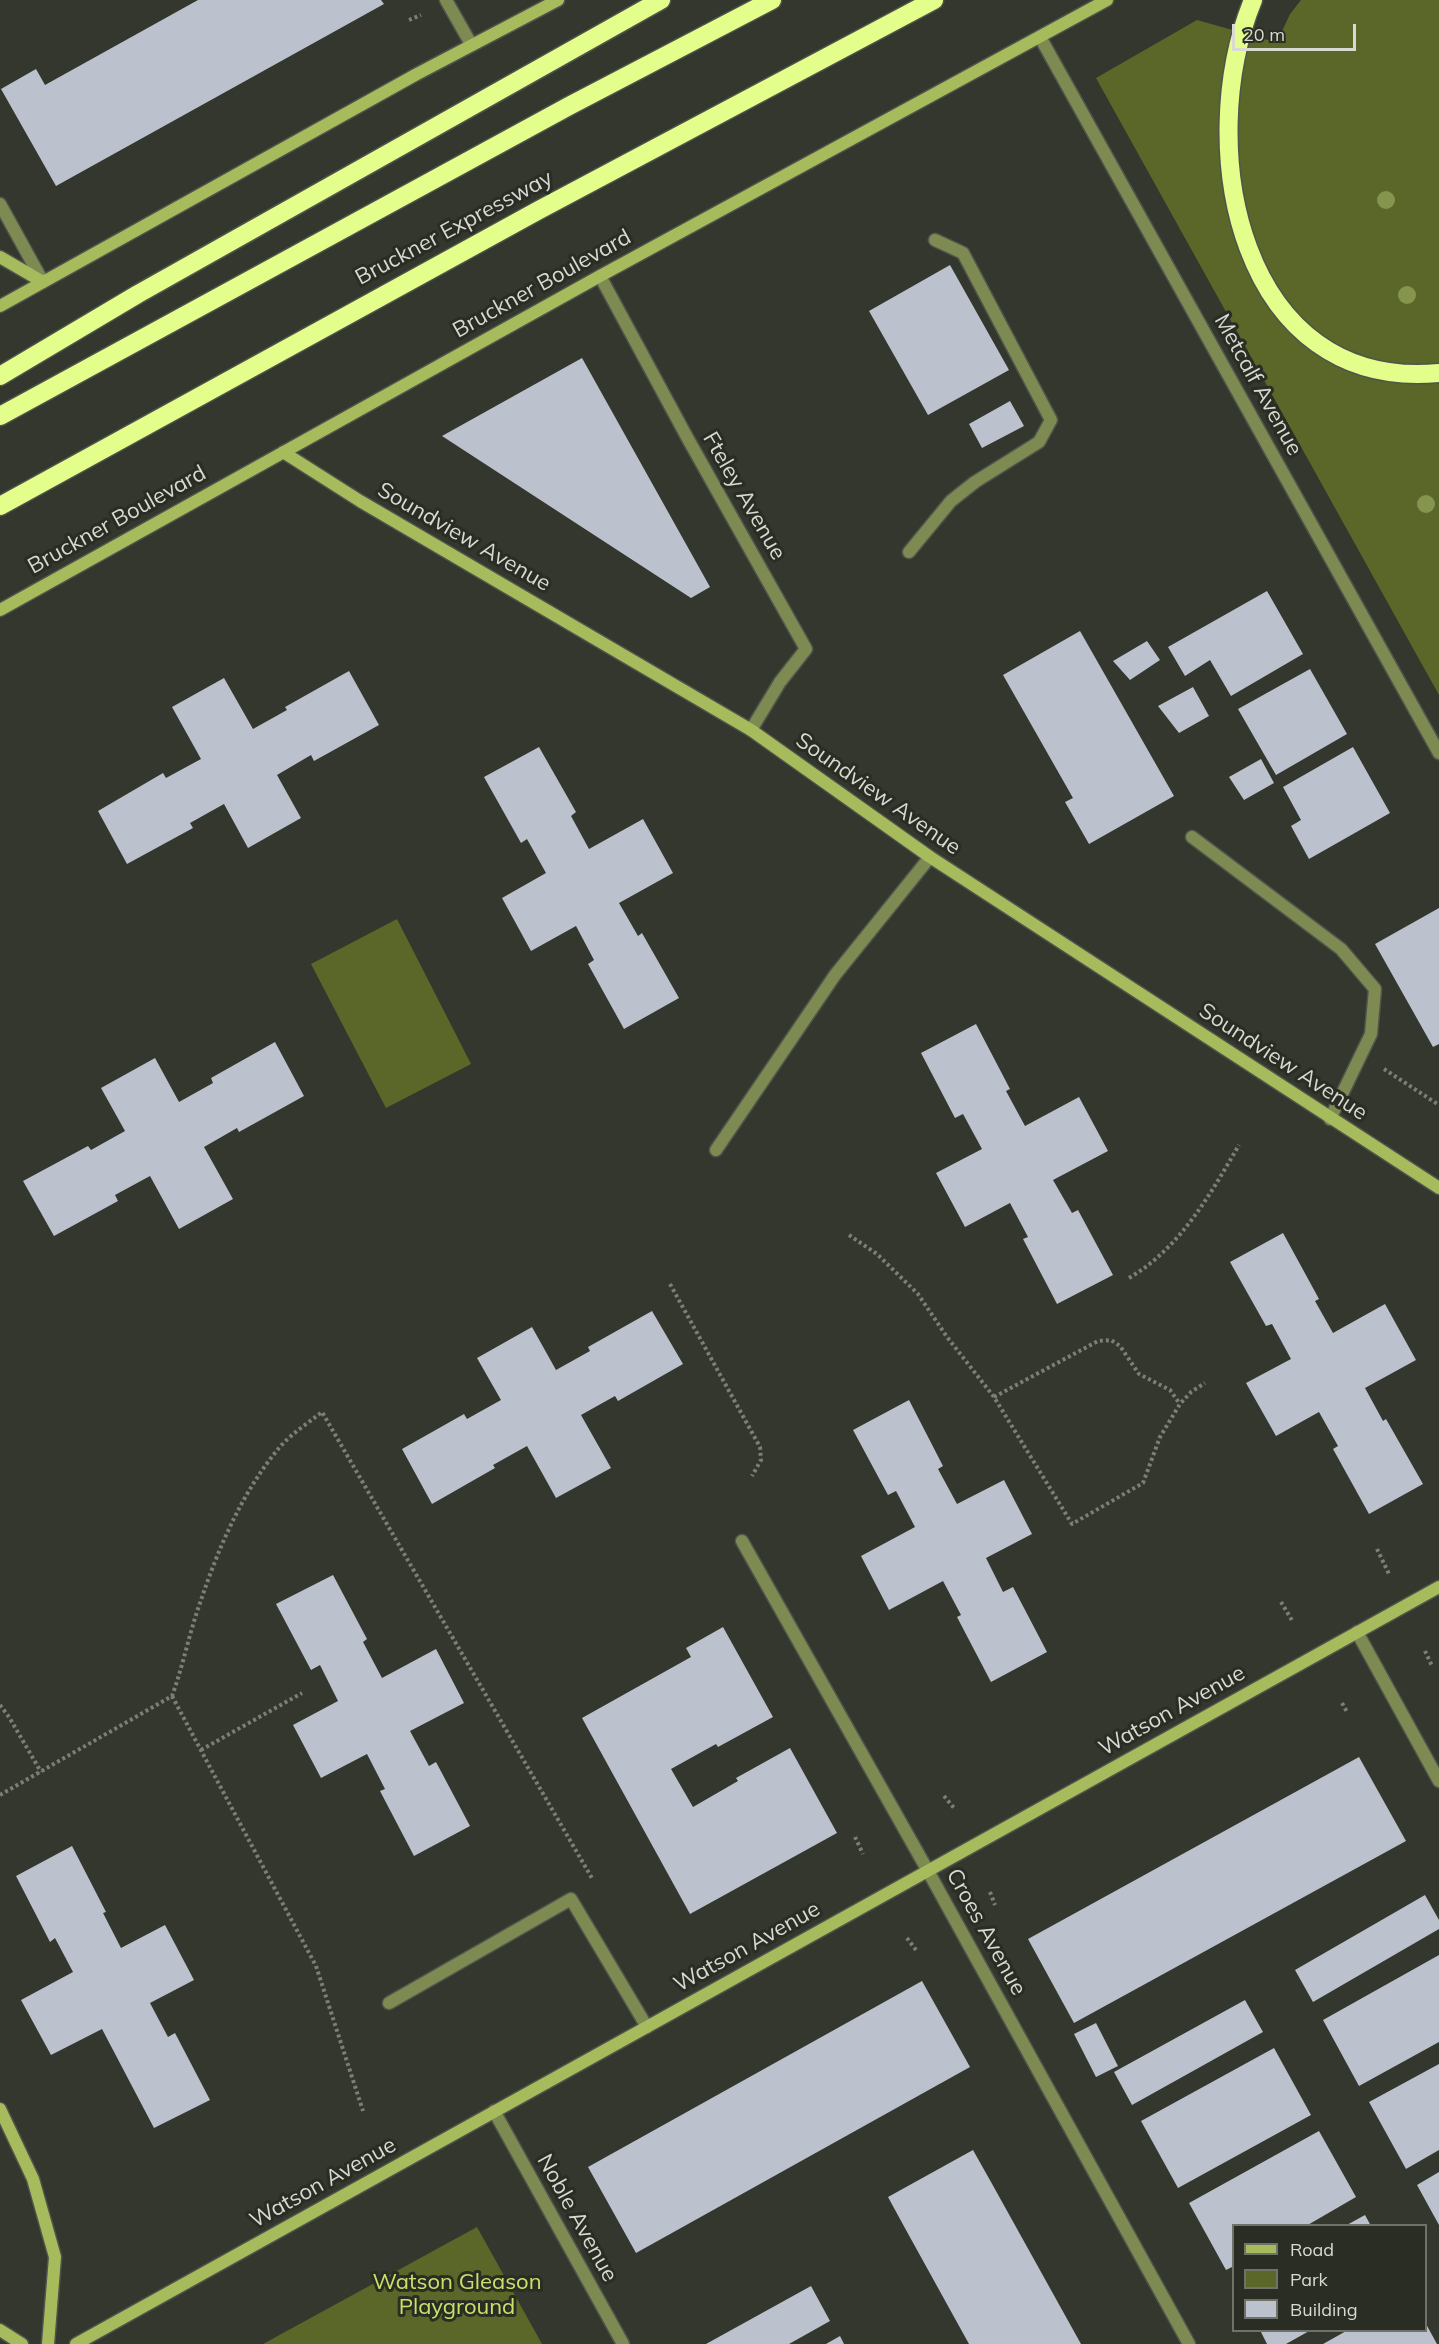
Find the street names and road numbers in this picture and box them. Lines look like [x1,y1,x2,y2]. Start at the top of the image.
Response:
street label: Bruckner Expressway [351,165,557,291]
street label: Bruckner Boulevard [448,224,636,344]
street label: Metcalf Avenue [1208,310,1308,460]
street label: Fteley Avenue [697,427,791,565]
street label: Bruckner Boulevard [23,460,211,580]
street label: Soundview Avenue [373,477,555,597]
street label: Soundview Avenue [790,727,966,861]
street label: Soundview Avenue [1194,998,1372,1126]
street label: Watson Avenue [1094,1660,1250,1762]
street label: Croes Avenue [940,1864,1032,2000]
street label: Watson Avenue [669,1896,825,1998]
street label: Watson Avenue [245,2132,401,2234]
street label: Noble Avenue [531,2150,623,2286]

